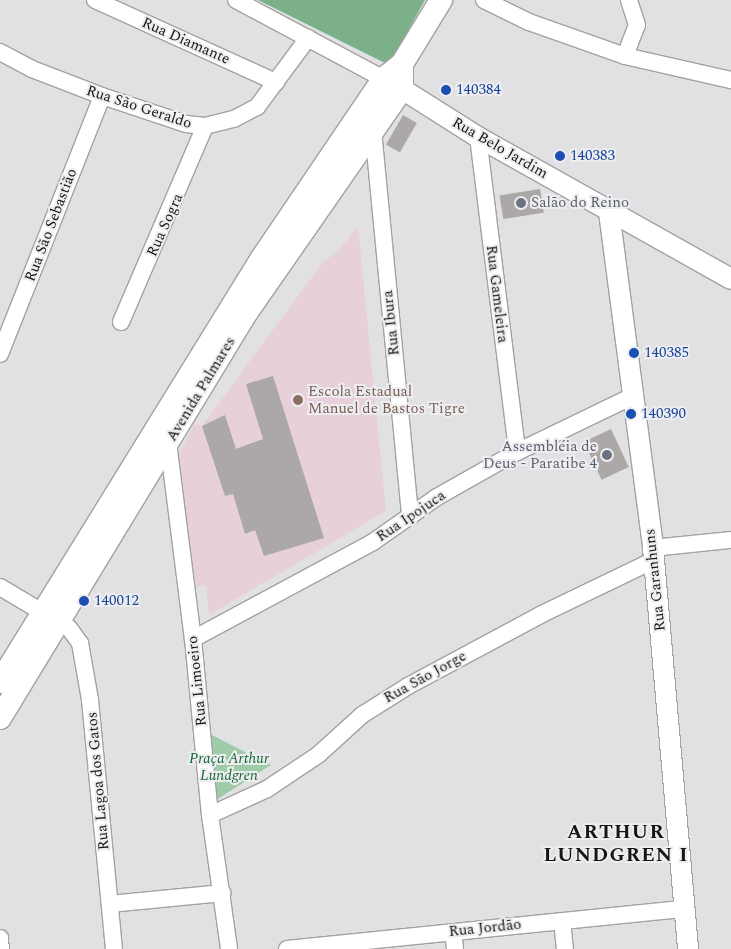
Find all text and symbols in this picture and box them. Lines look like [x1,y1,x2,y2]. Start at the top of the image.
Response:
street label: Rua Diamante [139,14,233,68]
street label: Rua São Geraldo [84,81,194,133]
place label: 140384 [456,81,501,99]
marker: 140384 [440,84,452,96]
street label: Rua Belo Jardim [449,113,551,183]
place label: 140383 [570,147,615,165]
marker: 140383 [554,150,566,162]
street label: Rua São Sebastião [21,166,81,284]
street label: Rua Sogra [143,191,187,259]
place label: Salão do Reino [531,194,629,212]
marker: Salão do Reino [515,197,527,209]
street label: Rua Gameleira [482,244,512,344]
street label: Rua Ibura [379,289,403,357]
street label: Avenida Palmares [163,333,239,445]
place label: 140385 [644,344,689,362]
marker: 140385 [628,347,640,359]
place label: Escola Estadual Manuel de Bastos Tigre [308,382,465,417]
marker: Escola Estadual Manuel de Bastos Tigre [292,394,304,406]
place label: 140390 [641,405,686,423]
marker: 140390 [625,408,637,420]
place label: Assembléia de Deus - Paratibe 4 [483,437,597,472]
marker: Assembléia de Deus - Paratibe 4 [601,449,613,461]
street label: Rua Ipojuca [373,486,449,546]
street label: Rua Garanhuns [641,528,669,632]
place label: 140012 [94,592,139,610]
marker: 140012 [78,595,90,607]
street label: Rua Limoeiro [183,635,211,727]
street label: Rua São Jorge [381,647,469,707]
street label: Rua Lagoa dos Gatos [83,711,113,851]
park label: Praça Arthur Lundgren [189,749,269,784]
district label: ARTHUR LUNDGREN I [542,820,690,867]
street label: Rua Jordão [448,915,522,941]

